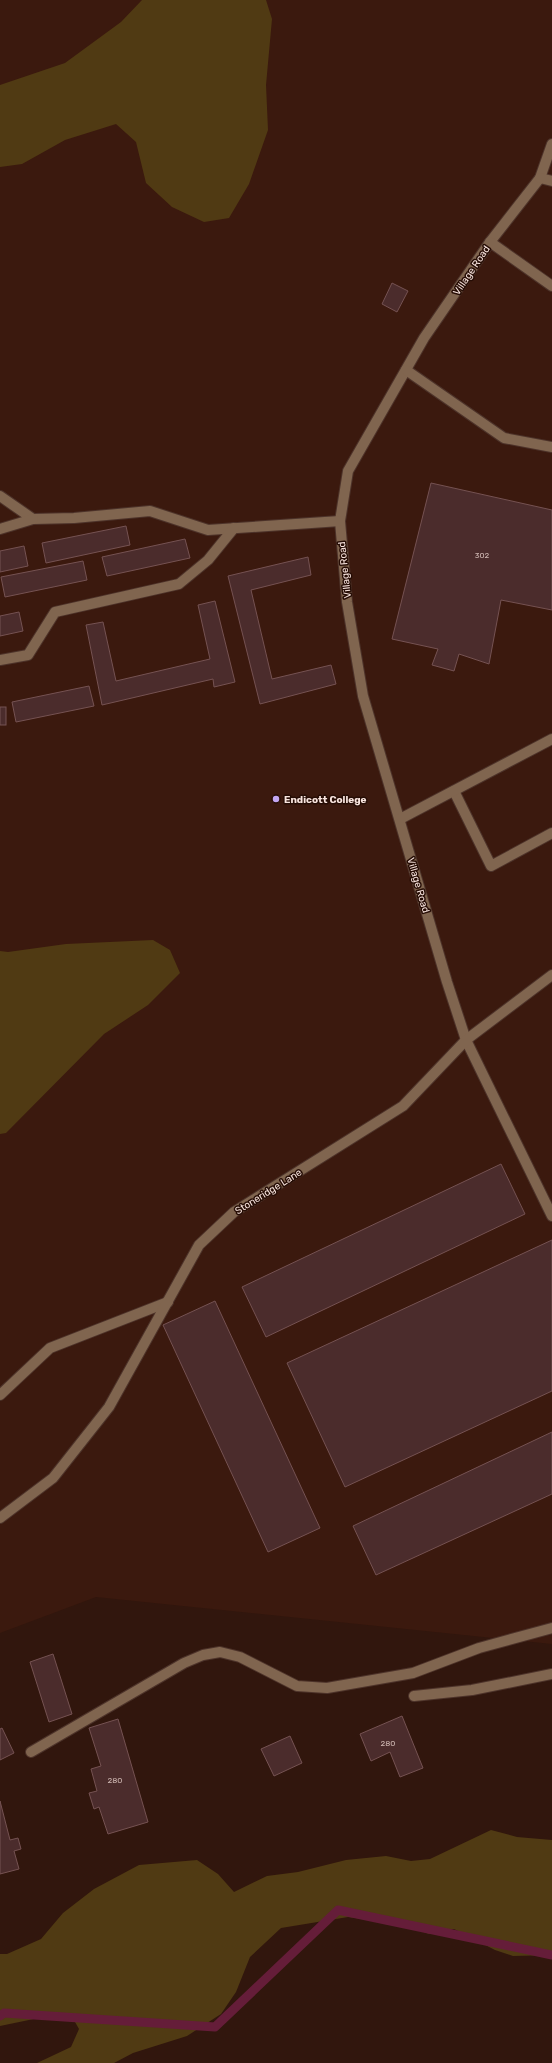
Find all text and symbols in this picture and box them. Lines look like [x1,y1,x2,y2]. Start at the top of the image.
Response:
street label: Village Road [451,244,493,298]
street label: Village Road [336,541,354,599]
house number: 302 [475,551,490,560]
marker: Endicott College [271,794,281,804]
place label: Endicott College [284,794,367,806]
street label: Village Road [404,856,432,914]
street label: Stoneridge Lane [233,1166,304,1217]
house number: 280 [381,1739,395,1748]
house number: 280 [108,1776,122,1785]

